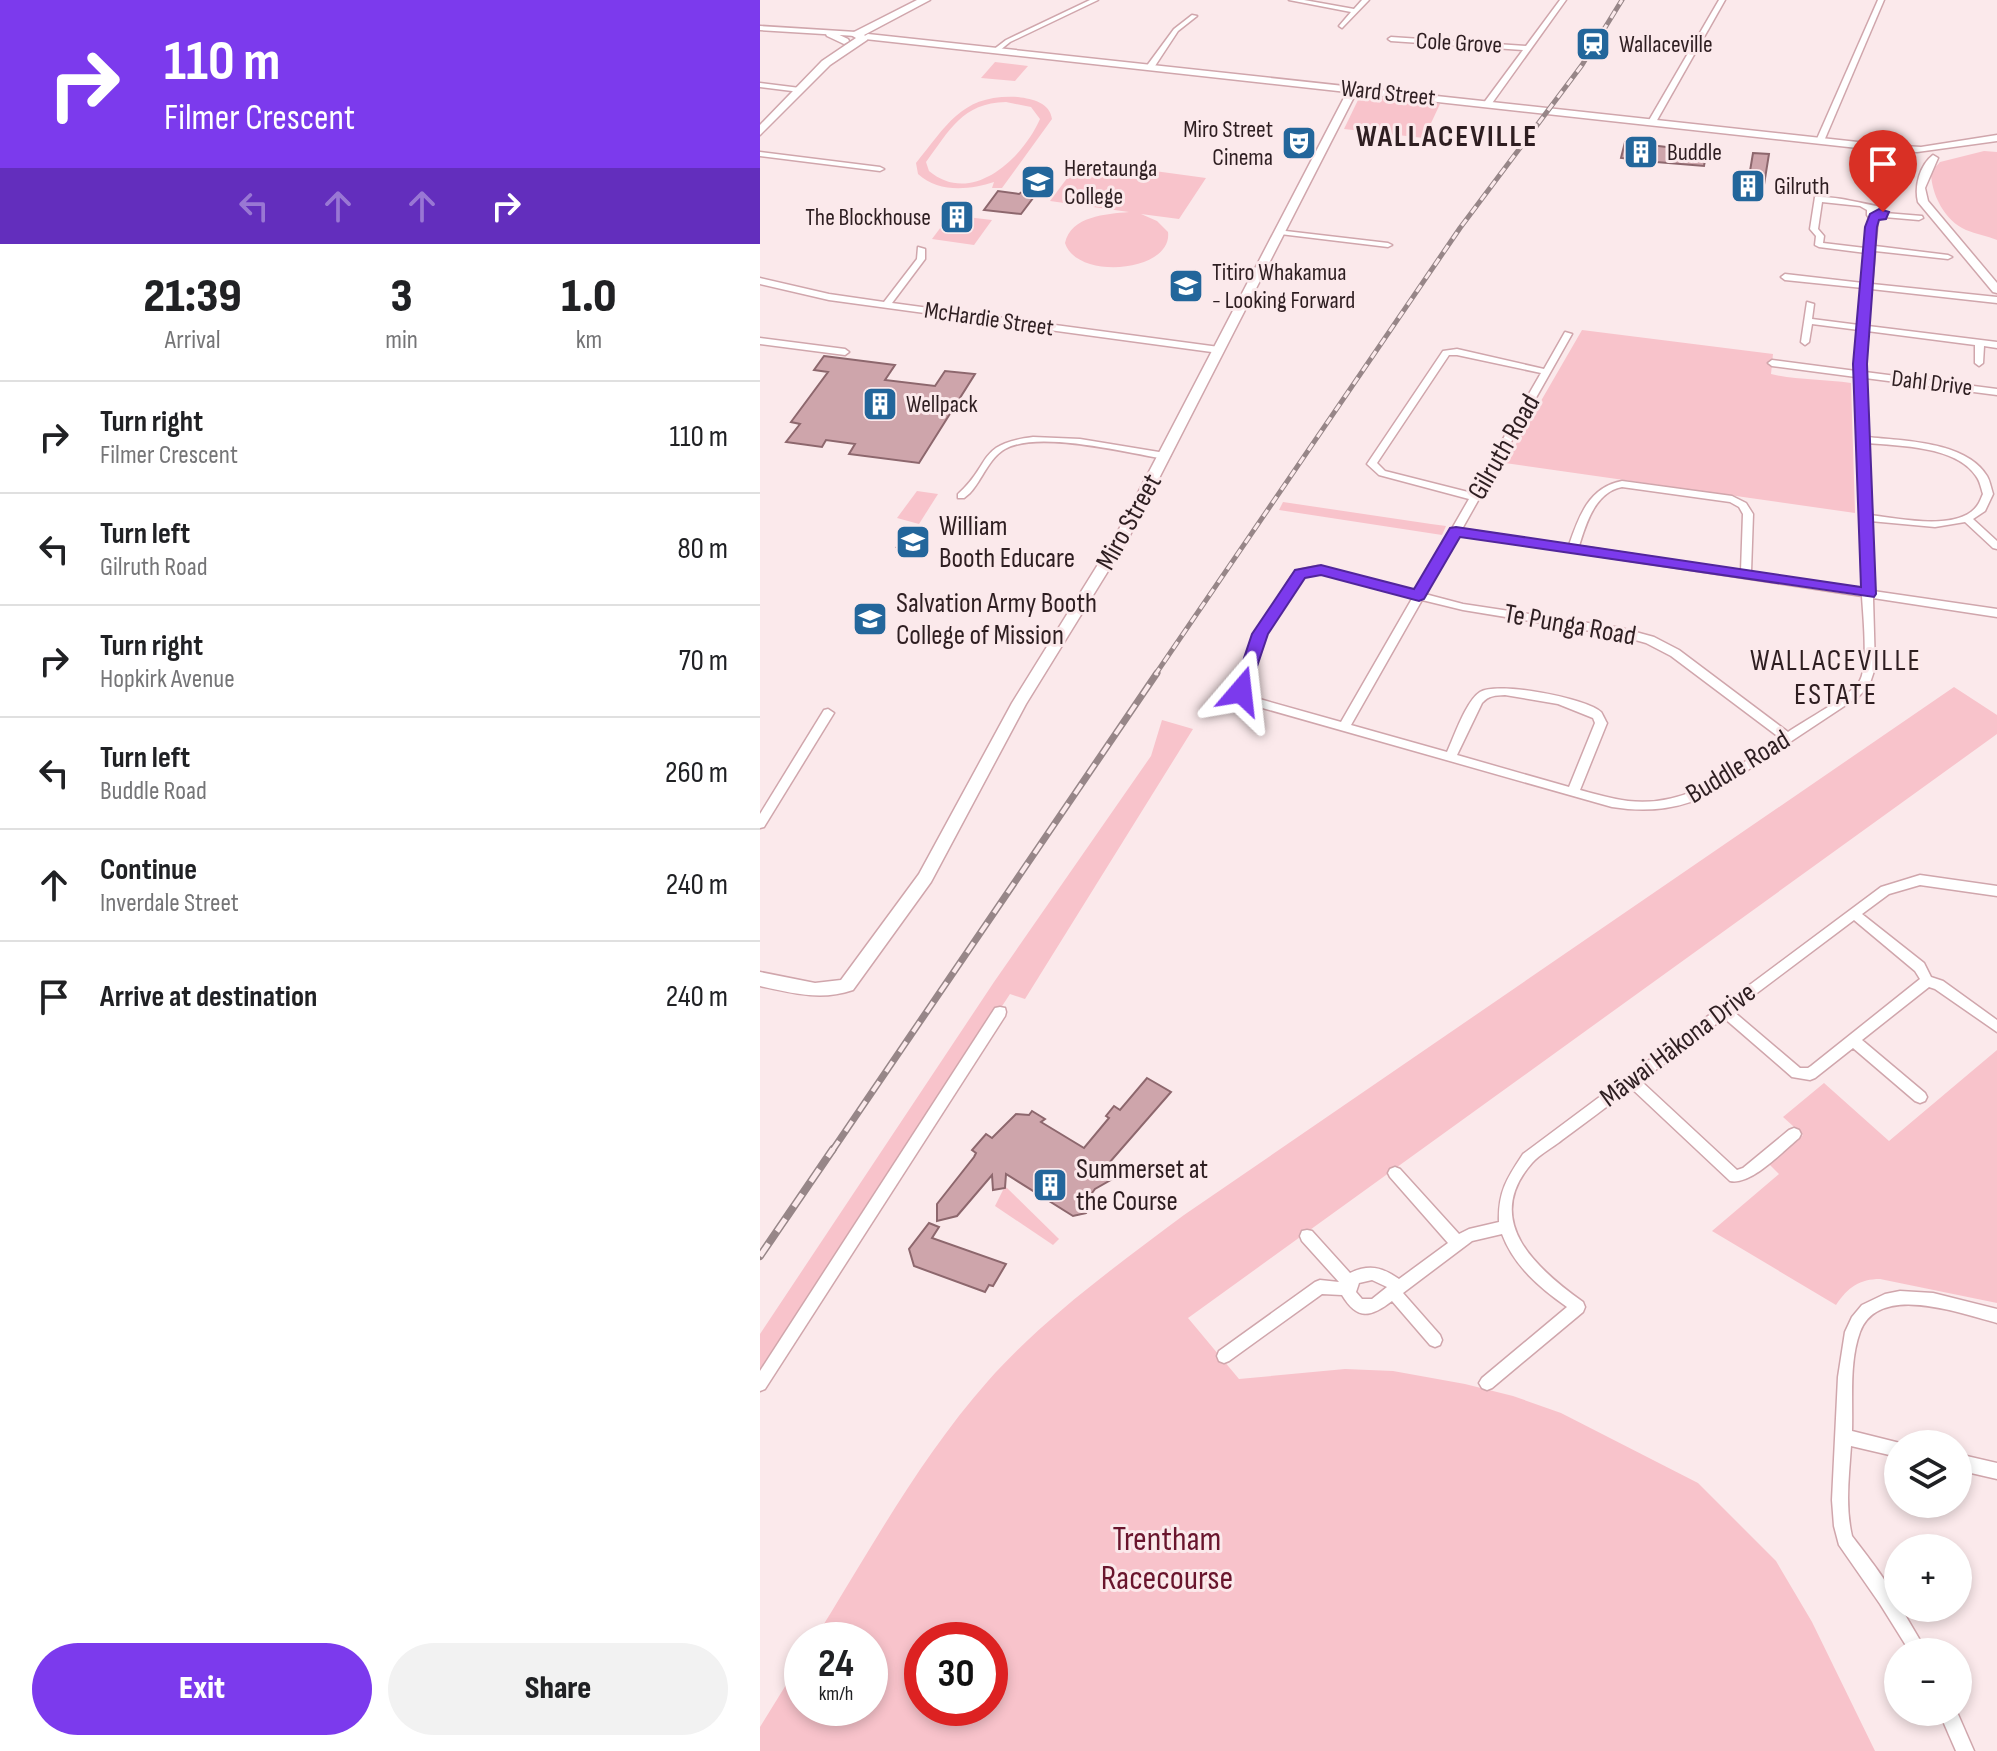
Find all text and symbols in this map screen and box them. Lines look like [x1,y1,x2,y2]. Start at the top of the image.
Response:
station icon: Wallaceville [1574,25,1612,63]
street label: Cole Grove [1415,26,1503,60]
text: 110 m [164,29,280,96]
place label: Wallaceville [1619,30,1713,59]
icon: right [32,32,136,136]
street label: Ward Street [1339,74,1437,112]
text: Filmer Crescent [164,97,355,140]
place label: Miro Street Cinema [1183,115,1273,172]
district label: WALLACEVILLE [1356,119,1538,155]
theatre icon: Miro Street Cinema [1280,124,1318,162]
pin [1849,130,1917,212]
building icon: Buddle [1622,133,1660,171]
place label: Buddle [1667,138,1722,167]
icon: arrive [1861,142,1905,186]
place label: Heretaunga College [1064,154,1157,211]
school or university icon: Heretaunga College [1019,163,1057,201]
building icon: Gilruth [1729,167,1767,205]
place label: Gilruth [1774,172,1829,201]
icon: left [232,184,276,228]
icon: ahead [316,184,360,228]
icon: ahead [400,184,444,228]
icon: right [484,184,528,228]
building icon: The Blockhouse [938,198,976,236]
place label: The Blockhouse [805,203,931,232]
place label: Titiro Whakamua - Looking Forward [1212,258,1355,315]
school or university icon: Titiro Whakamua - Looking Forward [1167,267,1205,305]
text: 21:39 [143,268,242,325]
text: 3 [390,268,413,325]
text: 1.0 [561,268,617,325]
street label: McHardie Street [922,296,1056,342]
text: Arrival [165,325,221,356]
text: min [385,325,418,356]
text: km [576,325,602,356]
street label: Dahl Drive [1890,364,1974,402]
building icon: Wellpack [861,385,899,423]
street label: Gilruth Road [1461,389,1547,505]
place label: Wellpack [906,390,978,419]
text: Turn right [100,404,203,440]
icon: right [32,415,76,459]
text: 110 m [670,419,728,455]
text: Filmer Crescent [100,440,238,471]
street label: Miro Street [1089,468,1169,576]
place label: William Booth Educare [939,510,1075,575]
text: Turn left [100,516,190,552]
school or university icon: William Booth Educare [894,523,932,561]
icon: left [32,527,76,571]
text: 80 m [677,531,728,567]
text: Gilruth Road [100,552,208,583]
place label: Salvation Army Booth College of Mission [896,587,1097,652]
street label: Te Punga Road [1501,597,1639,653]
school or university icon: Salvation Army Booth College of Mission [851,600,889,638]
text: Turn right [100,628,203,664]
icon: right [32,639,76,683]
text: 70 m [679,643,728,679]
district label: WALLACEVILLE ESTATE [1750,643,1922,713]
position arrow [1199,649,1283,733]
text: Hopkirk Avenue [100,664,235,695]
street label: Buddle Road [1680,723,1796,811]
text: Turn left [100,740,190,776]
icon: left [32,751,76,795]
text: 260 m [665,755,728,791]
text: Buddle Road [100,776,207,807]
text: Continue [100,852,197,888]
icon: ahead [32,863,76,907]
text: 240 m [666,867,728,903]
text: Inverdale Street [100,888,239,919]
icon: arrive [32,975,76,1019]
street label: Māwai Hākona Drive [1594,976,1762,1114]
text: Arrive at destination [100,979,317,1015]
text: 240 m [666,979,728,1015]
place label: Summerset at the Course [1076,1153,1208,1218]
building icon: Summerset at the Course [1031,1166,1069,1204]
map controls [1884,1430,1972,1726]
button: layers [1884,1430,1972,1518]
park label: Trentham Racecourse [1101,1519,1233,1599]
button: + [1884,1534,1972,1622]
speed limit sign: 30 [904,1622,1008,1726]
button: − [1884,1638,1972,1726]
text: 24 [818,1640,854,1688]
button: Exit [32,1643,372,1735]
button: Share [388,1643,728,1735]
text: km/h [819,1682,853,1706]

